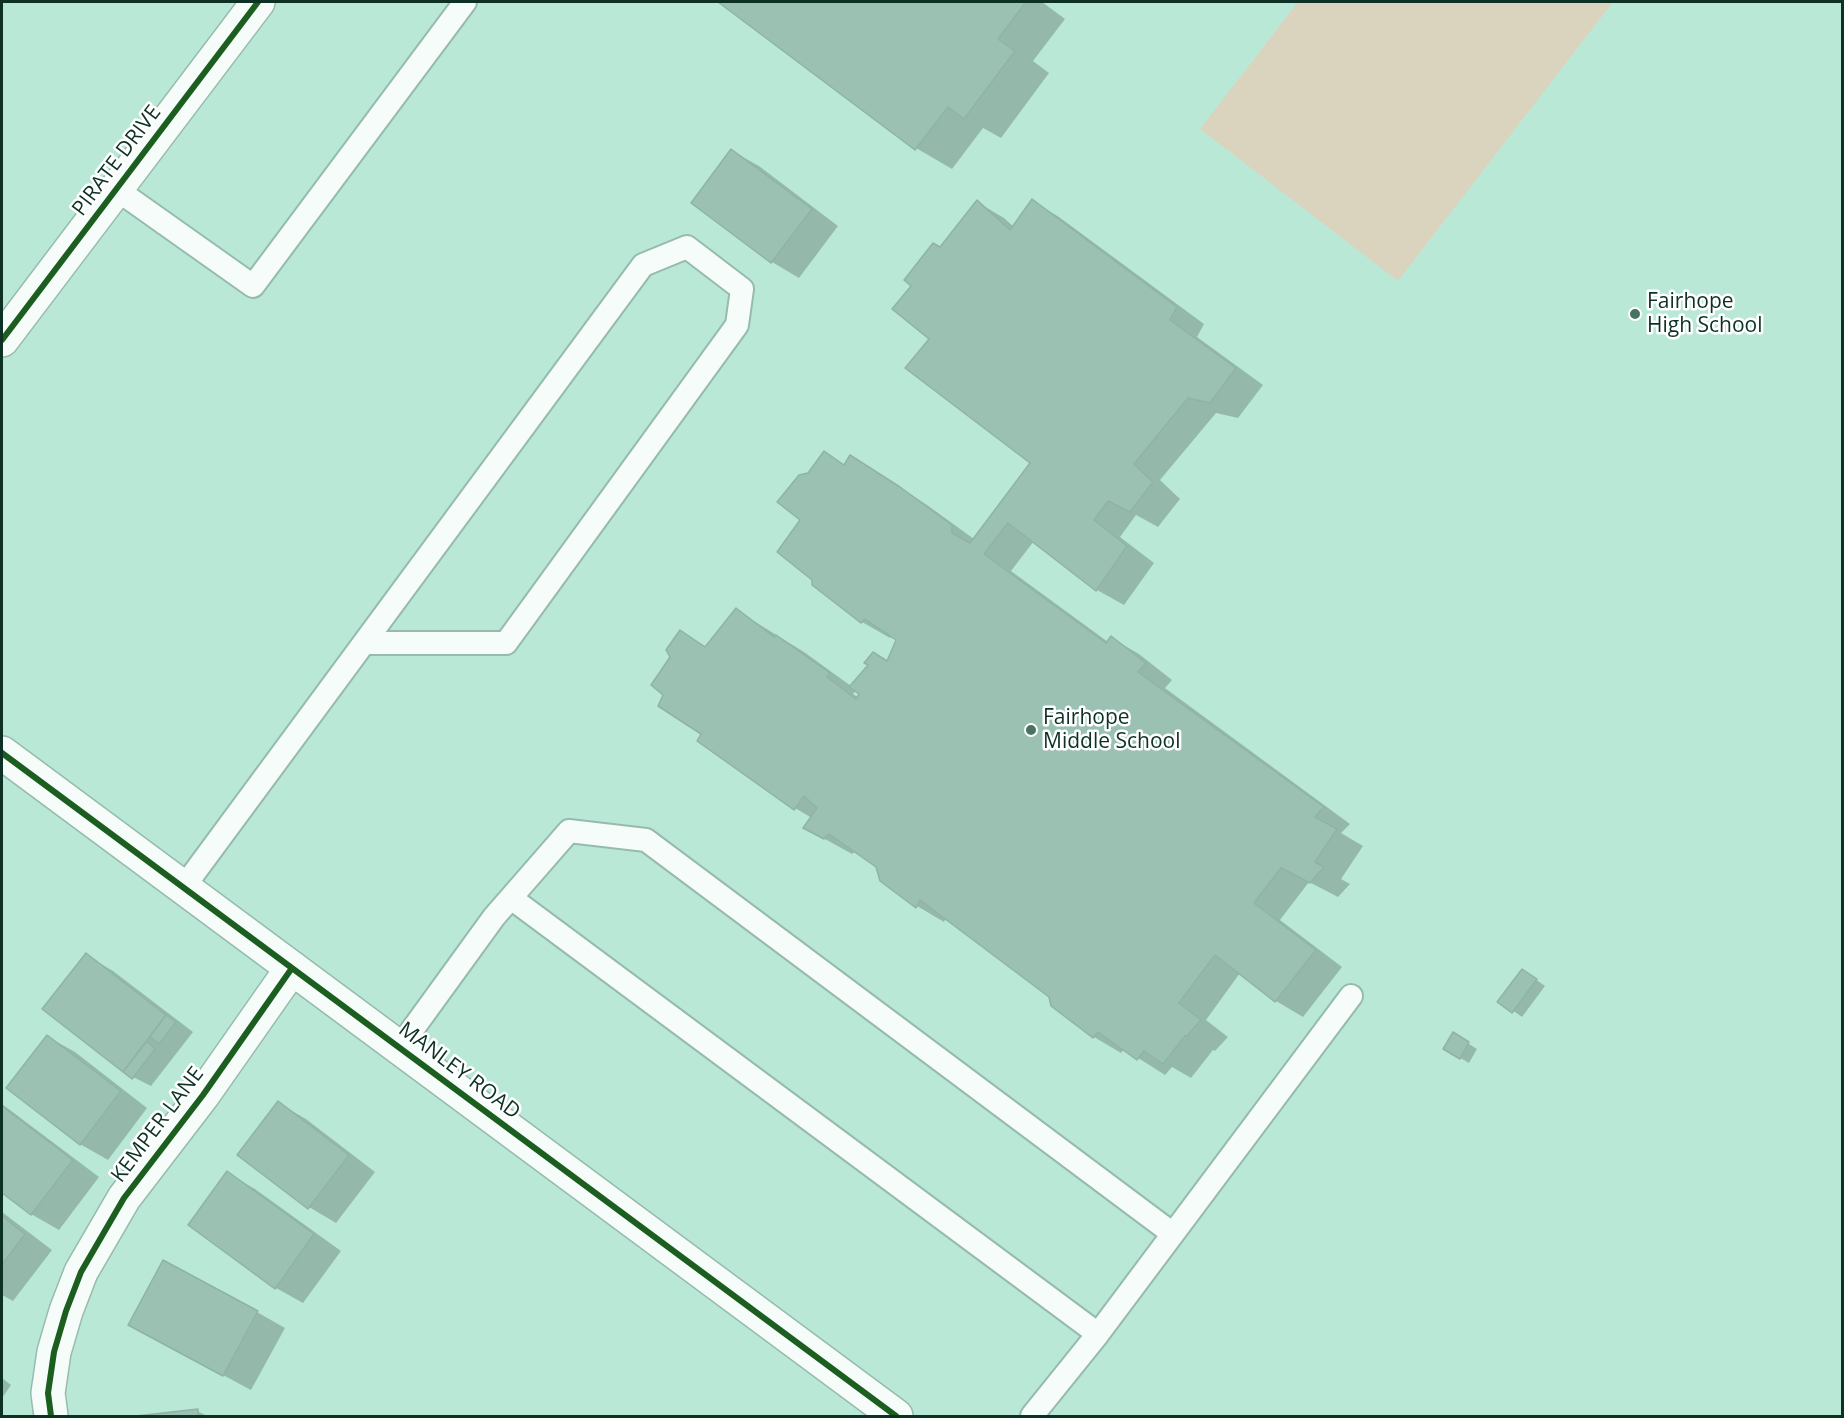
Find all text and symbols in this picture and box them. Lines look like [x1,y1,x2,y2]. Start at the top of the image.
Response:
street label: PIRATE DRIVE [67,101,167,221]
place label: Fairhope High School [1647,289,1763,339]
marker: Fairhope High School [1628,307,1642,321]
place label: Fairhope Middle School [1043,705,1180,755]
marker: Fairhope Middle School [1024,723,1038,737]
street label: MANLEY ROAD [393,1017,525,1125]
street label: KEMPER LANE [106,1062,210,1188]

